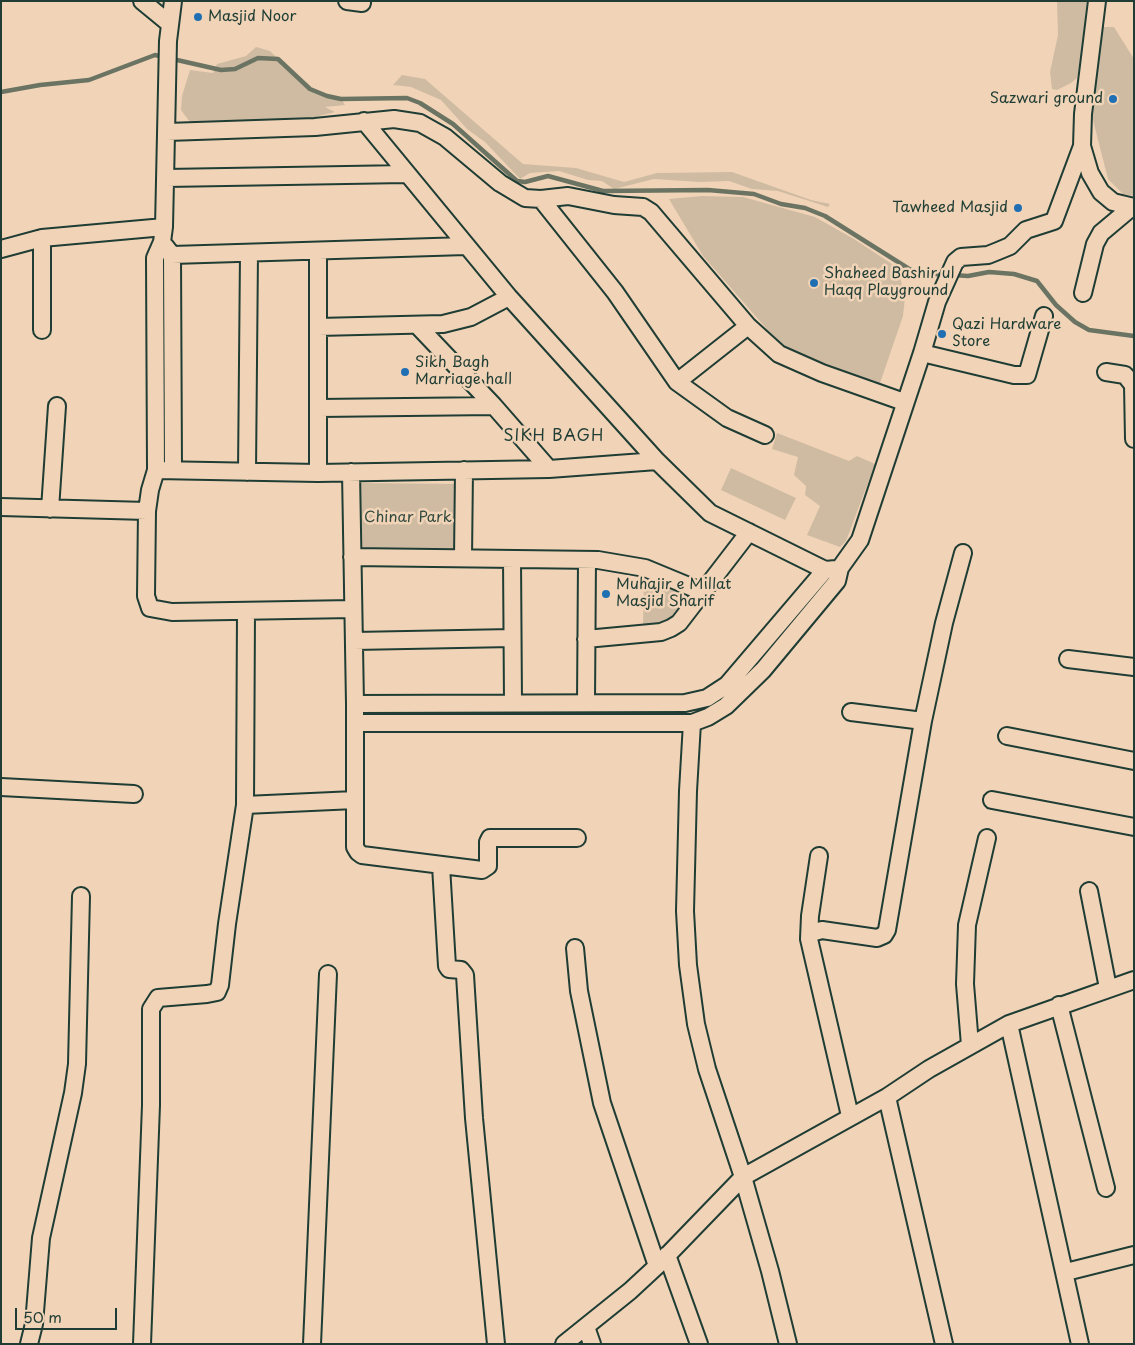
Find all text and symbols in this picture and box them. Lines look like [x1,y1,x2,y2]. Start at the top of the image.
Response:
place label: Masjid Noor [208,8,296,26]
marker: Masjid Noor [192,11,204,23]
place label: Sazwari ground [990,90,1103,108]
marker: Sazwari ground [1107,93,1119,105]
place label: Tawheed Masjid [892,199,1008,217]
marker: Tawheed Masjid [1012,202,1024,214]
place label: Shaheed Bashir ul Haqq Playground [824,265,955,300]
marker: Shaheed Bashir ul Haqq Playground [808,277,820,289]
place label: Qazi Hardware Store [952,316,1061,351]
marker: Qazi Hardware Store [936,328,948,340]
place label: Sikh Bagh Marriage hall [415,354,512,389]
marker: Sikh Bagh Marriage hall [399,366,411,378]
district label: SIKH BAGH [503,427,605,447]
park label: Chinar Park [364,509,452,527]
place label: Muhajir e Millat Masjid Sharif [616,576,731,611]
marker: Muhajir e Millat Masjid Sharif [600,588,612,600]
scale bar [18,1298,120,1330]
text: 50 m [23,1305,62,1328]

